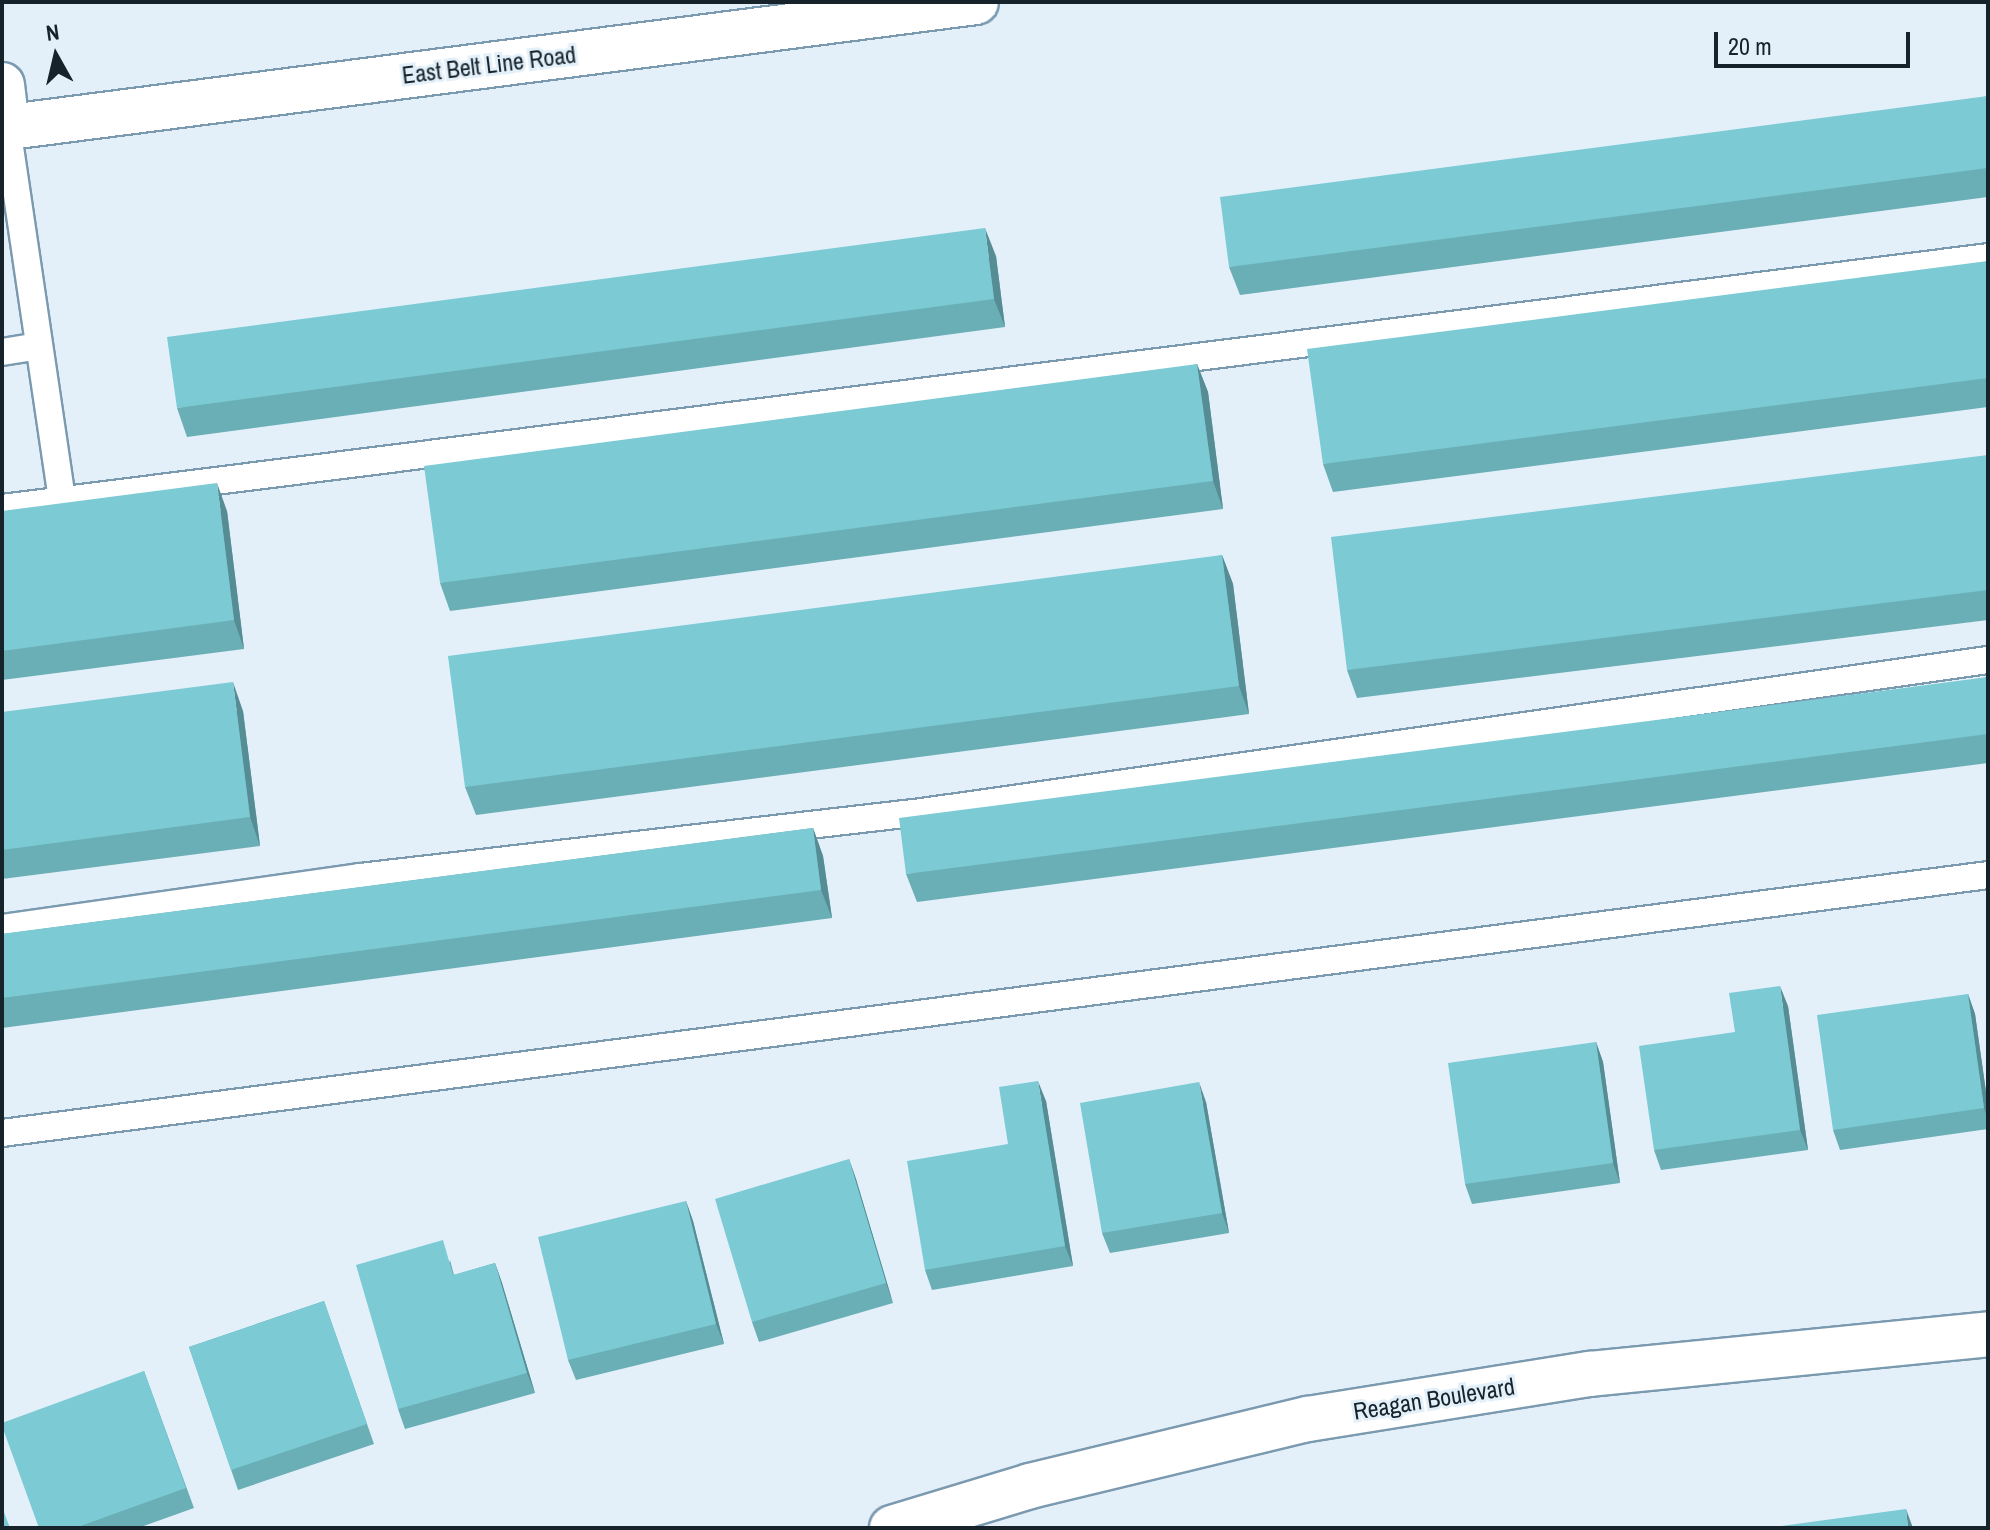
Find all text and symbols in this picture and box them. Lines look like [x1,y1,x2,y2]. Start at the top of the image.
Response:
north arrow [16,16,96,96]
text: N [44,16,61,48]
scale bar [1718,16,1914,66]
text: 20 m [1728,30,1772,62]
street label: East Belt Line Road [400,40,578,90]
street label: Reagan Boulevard [1351,1372,1517,1426]

